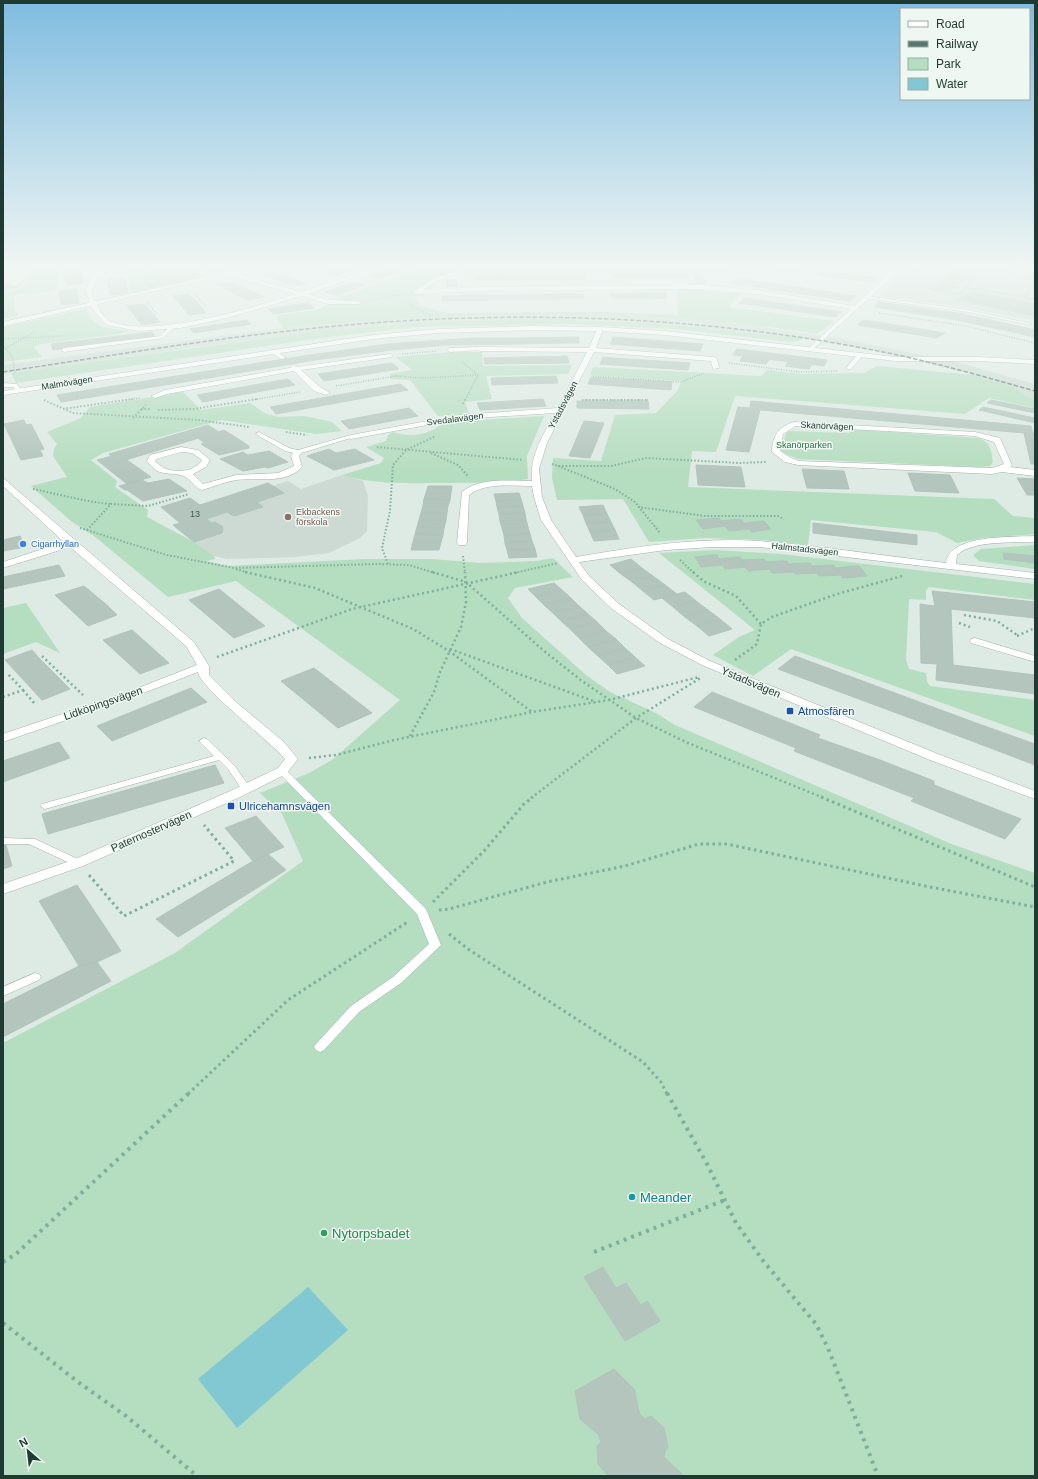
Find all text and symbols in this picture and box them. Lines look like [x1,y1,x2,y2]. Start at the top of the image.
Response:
legend [900,8,1030,100]
text: Road [936,17,965,31]
text: Railway [936,37,978,51]
text: Park [936,57,962,71]
text: Water [936,77,968,91]
street label: Malmövägen [41,374,93,392]
street label: Ystadsvägen [546,380,580,430]
street label: Svedalavägen [426,411,484,427]
street label: Skanörvägen [800,420,854,432]
park label: Skanörparken [776,440,832,450]
place label: Ekbackens förskola [296,507,341,527]
house number: 13 [190,509,200,519]
marker: Ekbackens förskola [283,512,293,522]
marker: Cigarrhyllan [18,539,28,549]
place label: Cigarrhyllan [31,539,79,549]
street label: Halmstadsvägen [771,541,839,557]
street label: Ystadsvägen [719,664,783,700]
street label: Lidköpingsvägen [62,684,144,722]
place label: Atmosfären [798,705,854,717]
marker: Atmosfären [785,706,795,716]
place label: Ulricehamnsvägen [239,800,330,812]
marker: Ulricehamnsvägen [226,801,236,811]
street label: Paternostervägen [109,808,193,854]
place label: Meander [640,1190,692,1205]
marker: Meander [627,1192,637,1202]
place label: Nytorpsbadet [332,1226,410,1241]
marker: Nytorpsbadet [319,1228,329,1238]
north arrow [8,1431,48,1471]
text: N [17,1435,30,1449]

